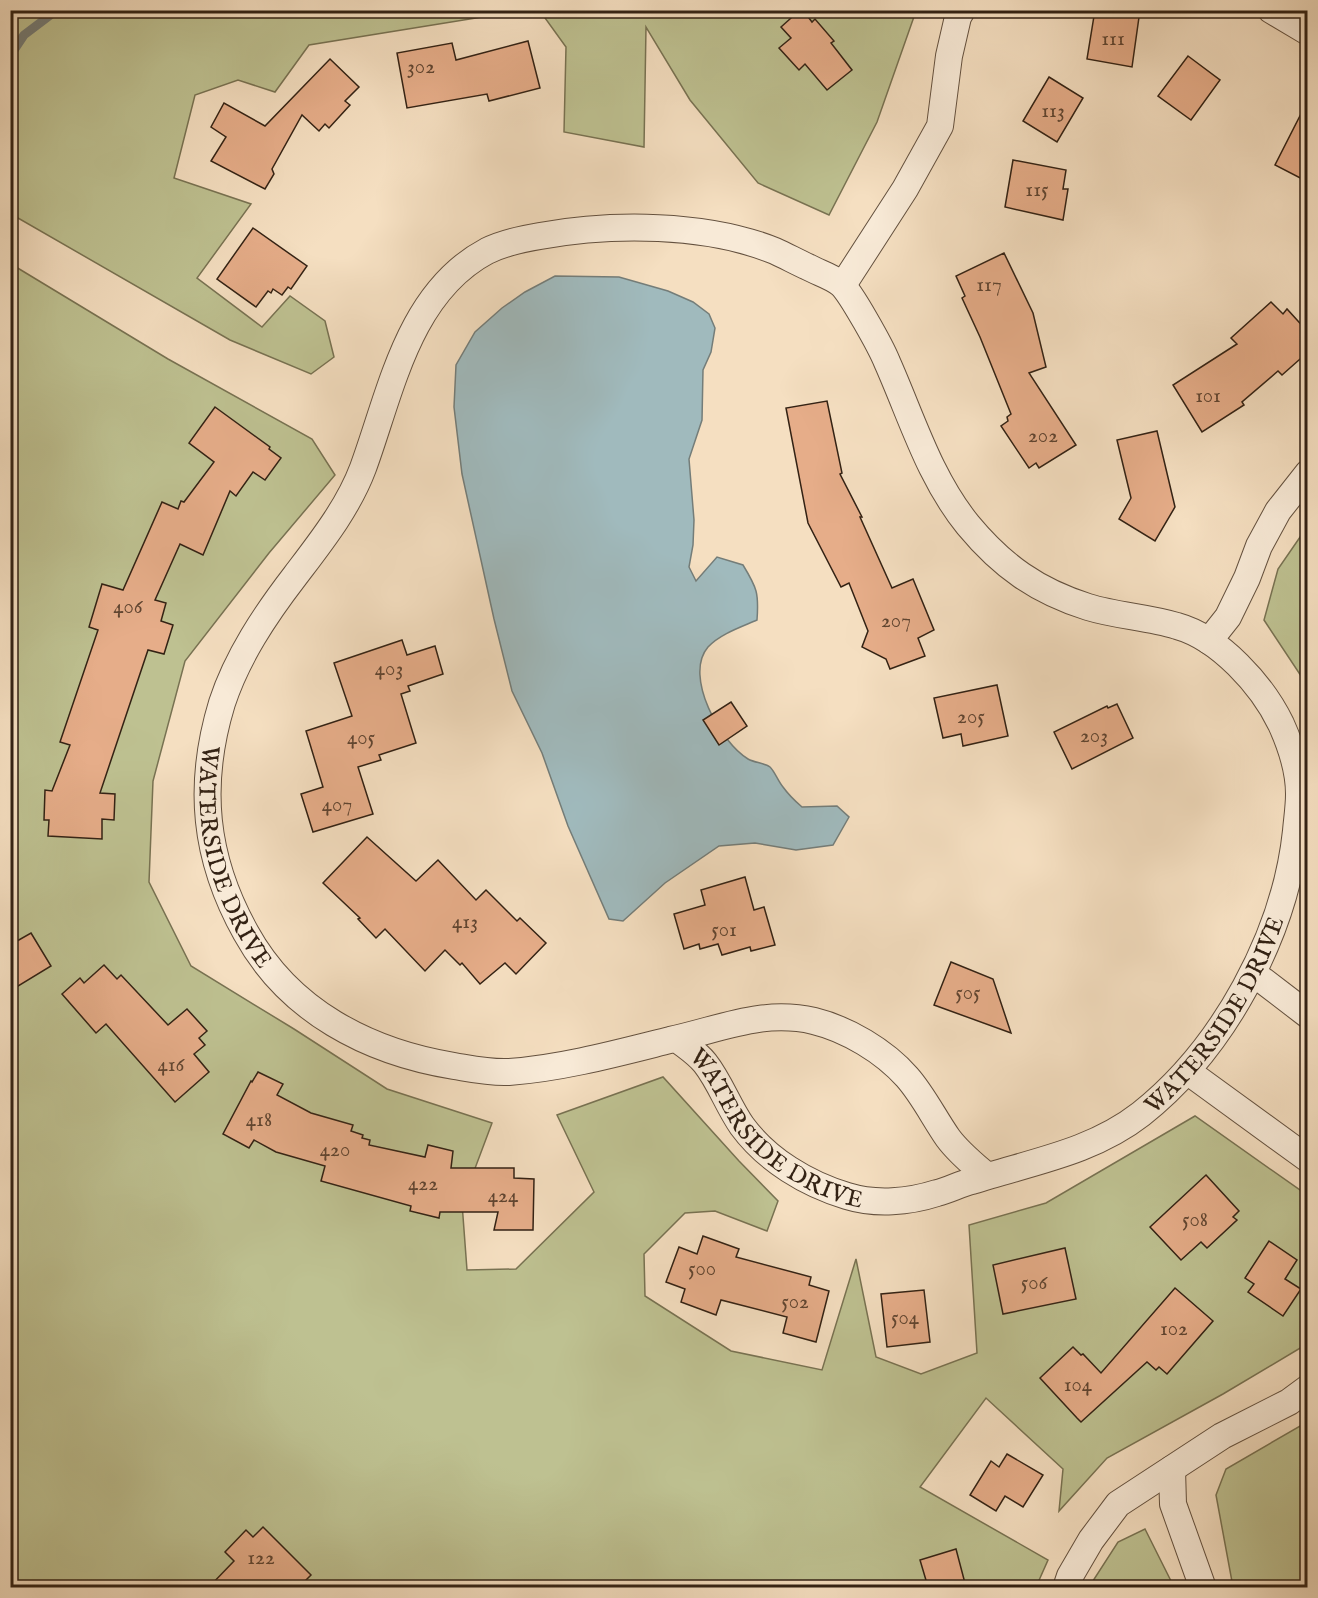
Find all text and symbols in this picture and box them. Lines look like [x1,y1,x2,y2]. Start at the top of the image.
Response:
house number: 111 [1101,26,1125,53]
house number: 302 [407,54,435,81]
house number: 113 [1041,98,1065,125]
house number: 115 [1025,177,1049,204]
house number: 117 [976,272,1002,299]
house number: 101 [1195,383,1221,410]
house number: 202 [1028,423,1058,450]
house number: 406 [113,594,144,621]
house number: 207 [881,608,911,635]
house number: 403 [375,656,403,683]
house number: 205 [957,704,985,731]
house number: 203 [1080,723,1108,750]
house number: 405 [347,725,376,752]
street label: WATERSIDE DRIVE [190,743,278,975]
house number: 407 [322,792,352,819]
house number: 413 [452,909,478,936]
street label: WATERSIDE DRIVE [1139,912,1292,1121]
house number: 501 [711,917,737,944]
house number: 505 [955,980,981,1007]
street label: WATERSIDE DRIVE [682,1042,866,1216]
house number: 416 [158,1052,186,1079]
house number: 418 [246,1107,272,1134]
house number: 420 [320,1137,350,1164]
house number: 422 [408,1171,438,1198]
house number: 424 [488,1183,519,1210]
house number: 508 [1182,1207,1208,1234]
house number: 500 [688,1256,716,1283]
house number: 506 [1021,1270,1048,1297]
house number: 502 [781,1289,809,1316]
house number: 504 [891,1305,920,1332]
house number: 102 [1160,1316,1188,1343]
house number: 104 [1064,1372,1093,1399]
house number: 122 [247,1545,275,1572]

